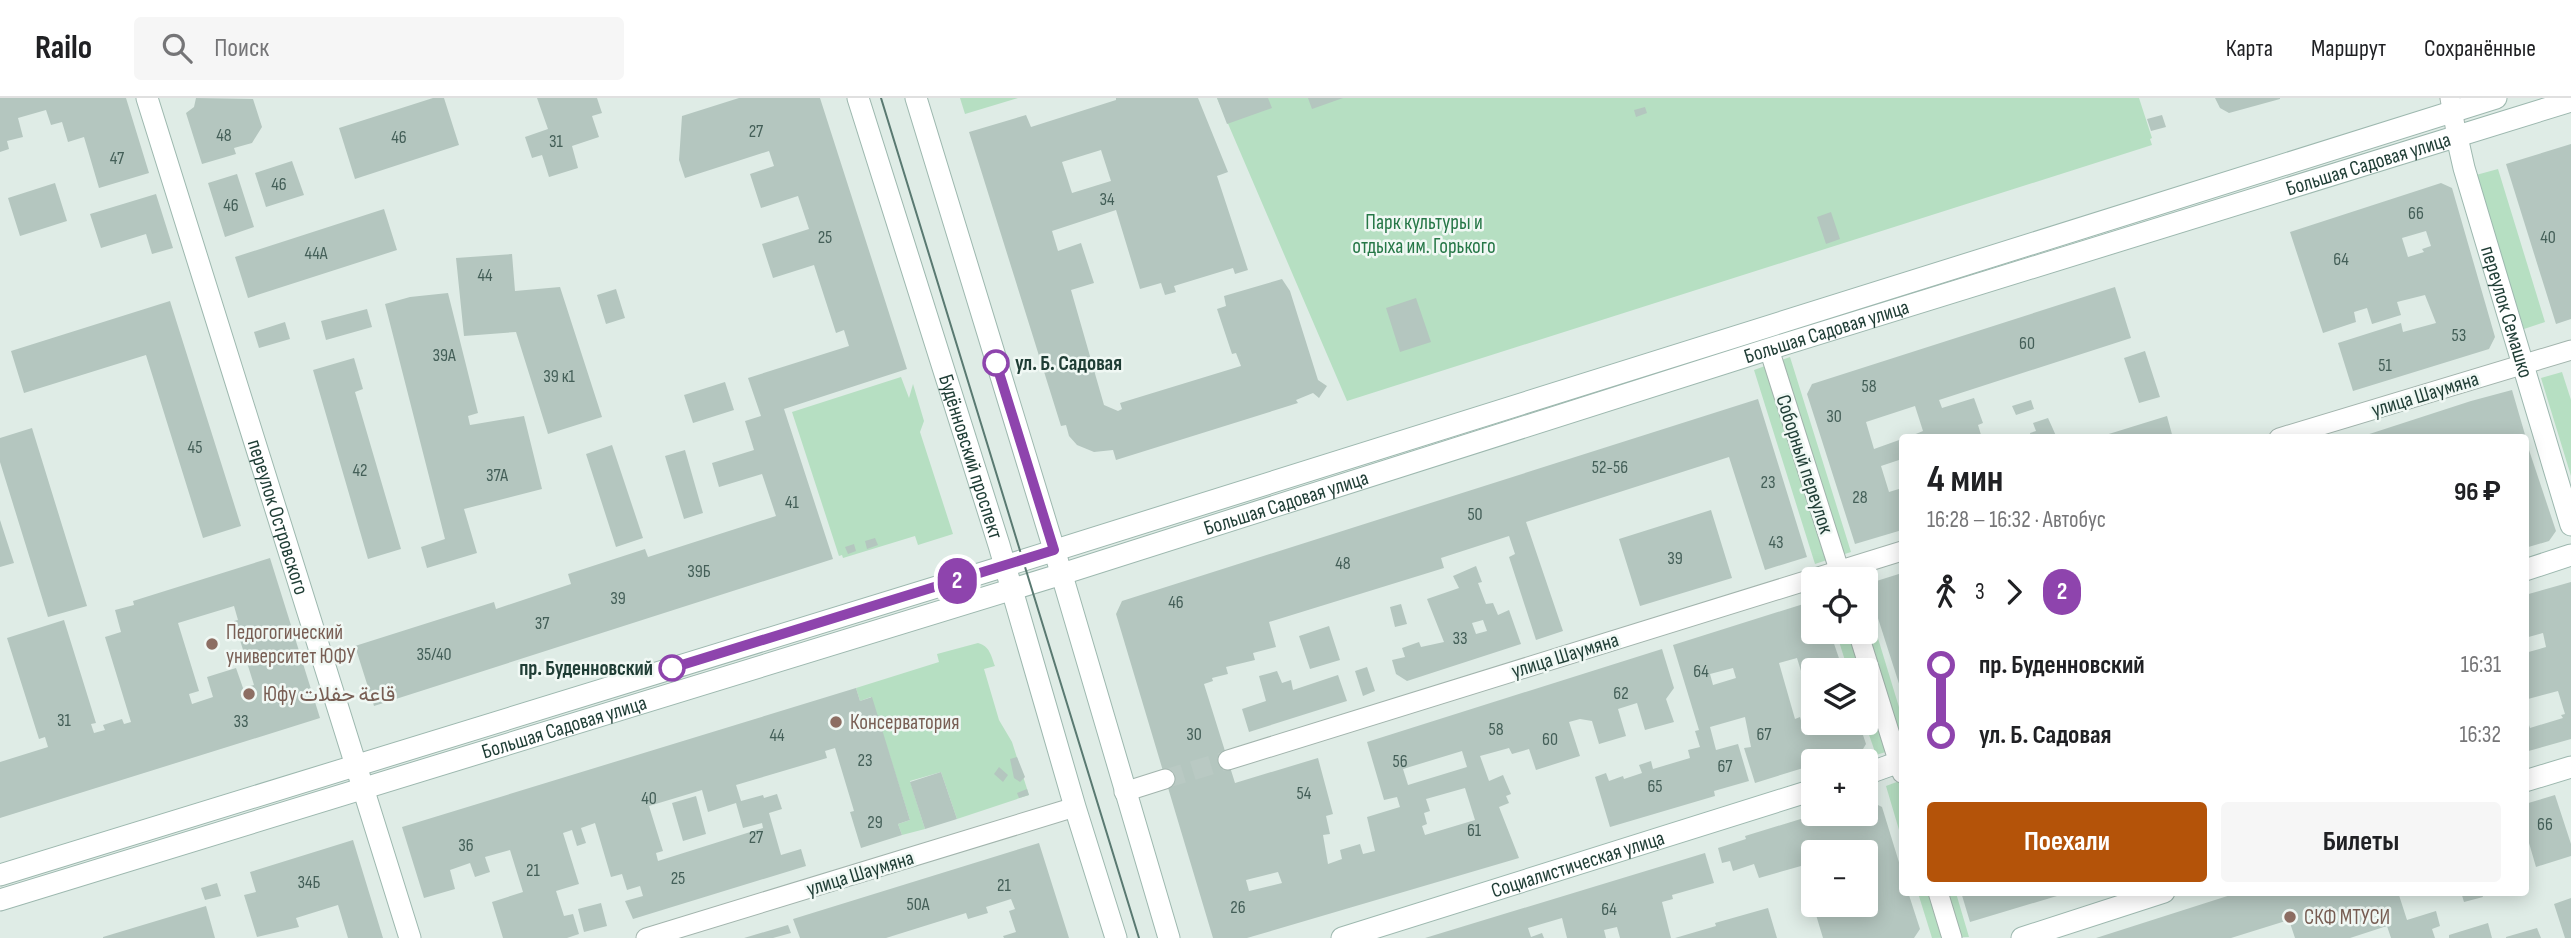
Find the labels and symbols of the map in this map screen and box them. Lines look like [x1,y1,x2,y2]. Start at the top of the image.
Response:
house number: 27 [749,121,764,142]
house number: 48 [216,125,232,146]
house number: 46 [391,127,407,148]
street label: Большая Садовая улица [2283,127,2454,201]
house number: 31 [549,131,564,152]
house number: 47 [110,148,125,169]
house number: 46 [271,174,287,195]
house number: 34 [1099,189,1115,210]
house number: 46 [223,195,239,216]
house number: 66 [2408,203,2424,224]
park label: Парк культуры и отдыха им. Горького [1352,210,1496,259]
house number: 25 [818,227,832,248]
house number: 40 [2540,227,2556,248]
house number: 44А [305,243,328,264]
street label: переулок Семашко [2475,243,2538,381]
house number: 64 [2333,249,2349,270]
house number: 44 [477,265,493,286]
street label: Большая Садовая улица [1741,294,1912,369]
house number: 53 [2452,325,2466,346]
house number: 60 [2019,333,2035,354]
house number: 39А [432,345,456,366]
marker: ул. Б. Садовая [983,350,1009,376]
place label: ул. Б. Садовая [1015,351,1122,376]
house number: 51 [2378,355,2392,376]
house number: 39 к1 [543,366,575,387]
street label: улица Шаумяна [2368,366,2482,423]
street label: Будённовский проспект [933,371,1008,542]
house number: 58 [1861,376,1877,397]
street label: Соборный переулок [1770,392,1839,537]
house number: 30 [1826,406,1842,427]
street label: переулок Островского [242,436,314,598]
house number: 45 [188,437,202,458]
house number: 52-56 [1592,457,1628,478]
house number: 42 [352,460,368,481]
house number: 37А [486,465,508,486]
street label: Большая Садовая улица [1201,465,1372,541]
house number: 23 [1761,472,1776,493]
house number: 28 [1852,487,1868,508]
house number: 41 [785,492,800,513]
house number: 50 [1467,504,1483,525]
house number: 43 [1768,532,1784,553]
house number: 39 [1667,548,1683,569]
house number: 48 [1335,553,1351,574]
line badge: 2 [934,558,980,604]
house number: 39Б [687,561,711,582]
house number: 39 [610,588,626,609]
house number: 46 [1168,592,1184,613]
house number: 37 [535,613,550,634]
place label: Педогогический университет ЮФУ [226,620,356,669]
street label: улица Шаумяна [1508,627,1622,684]
house number: 33 [1452,628,1468,649]
marker: Педогогический университет ЮФУ [204,636,220,652]
house number: 35/40 [417,644,451,665]
marker: пр. Буденновский [659,655,685,681]
place label: пр. Буденновский [519,656,653,681]
house number: 64 [1693,661,1709,682]
place label: Юфу قاعة حفلات [263,682,395,707]
house number: 62 [1613,683,1629,704]
marker: Юфу قاعة حفلات [241,686,257,702]
street label: Большая Садовая улица [479,690,650,764]
house number: 31 [57,710,72,731]
place label: Консерватория [850,710,960,735]
house number: 33 [233,711,249,732]
marker: Консерватория [828,714,844,730]
house number: 58 [1488,719,1504,740]
house number: 30 [1186,724,1202,745]
house number: 67 [1756,724,1772,745]
house number: 44 [769,725,785,746]
house number: 60 [1542,729,1558,750]
house number: 23 [858,750,873,771]
house number: 56 [1392,751,1408,772]
house number: 67 [1717,756,1733,777]
house number: 65 [1647,776,1663,797]
house number: 54 [1297,783,1312,804]
house number: 40 [641,788,657,809]
house number: 29 [867,812,883,833]
house number: 66 [2537,814,2553,835]
house number: 61 [1467,820,1482,841]
street label: Социалистическая улица [1488,825,1668,903]
house number: 27 [749,827,764,848]
house number: 36 [458,835,474,856]
street label: улица Шаумяна [803,845,917,902]
house number: 21 [526,860,541,881]
house number: 25 [671,868,685,889]
house number: 34Б [297,872,321,893]
house number: 21 [997,875,1012,896]
house number: 50А [907,894,930,915]
house number: 26 [1230,897,1246,918]
house number: 64 [1601,899,1617,920]
place label: СКФ МТУСИ [2304,905,2390,930]
marker: СКФ МТУСИ [2282,909,2298,925]

